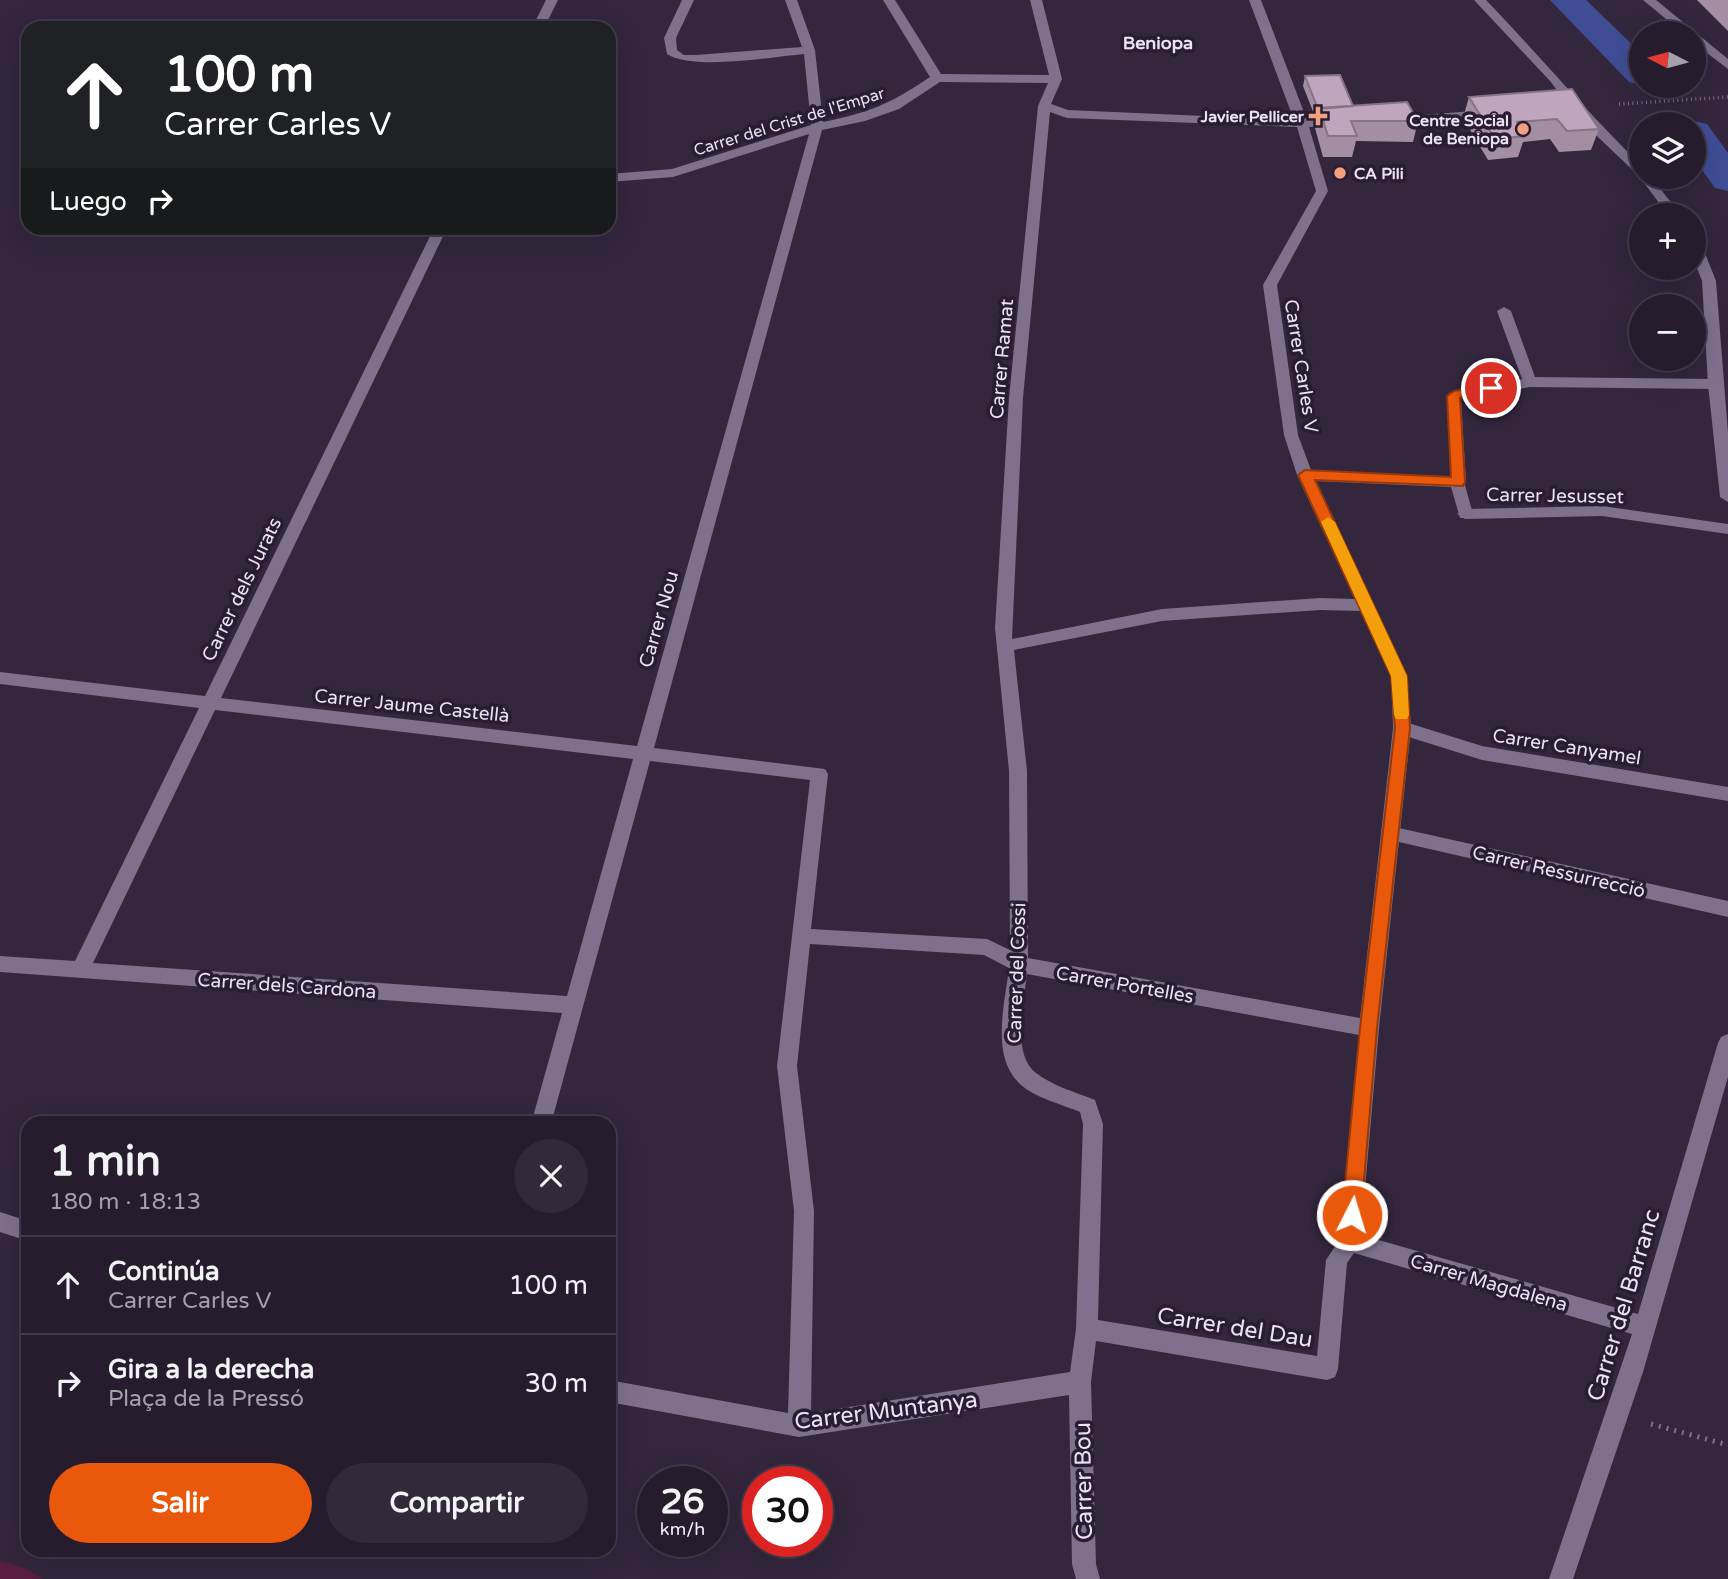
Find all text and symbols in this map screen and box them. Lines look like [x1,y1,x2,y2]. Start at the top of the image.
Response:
north arrow [1629,21,1706,98]
map controls [1629,21,1706,371]
district label: Beniopa [1123,32,1193,54]
text: 100 m [164,46,314,105]
icon: ahead [49,49,140,140]
street label: Carrer del Crist de l'Empar [691,83,888,161]
text: Carrer Carles V [164,106,391,144]
place label: Javier Pellicer [1200,107,1305,127]
marker: Javier Pellicer [1310,108,1326,124]
place label: Centre Social de Beniopa [1409,111,1509,149]
button: layers [1629,112,1706,189]
marker: Centre Social de Beniopa [1515,121,1531,137]
place label: CA Pili [1354,164,1404,184]
marker: CA Pili [1332,165,1348,181]
icon: right [141,182,179,220]
text: Luego [49,186,127,217]
button: + [1629,203,1706,280]
button: − [1629,294,1706,371]
street label: Carrer Ramat [986,298,1018,420]
street label: Carrer Carles V [1280,298,1322,435]
pin [1461,358,1521,418]
icon: arrive [1472,369,1510,407]
street label: Carrer Jesusset [1486,484,1624,508]
street label: Carrer dels Jurats [198,514,286,665]
street label: Carrer Nou [635,569,683,670]
street label: Carrer Jaume Castellà [313,685,511,727]
street label: Carrer Canyamel [1491,724,1643,770]
street label: Carrer Ressurrecció [1470,841,1647,903]
street label: Carrer del Cossi [1004,902,1030,1044]
street label: Carrer Portelles [1054,962,1196,1008]
street label: Carrer dels Cardona [197,969,377,1003]
text: 1 min [49,1136,161,1187]
button: close [514,1139,588,1213]
position arrow [1315,1178,1389,1252]
text: 180 m · 18:13 [49,1188,201,1216]
street label: Carrer del Barranc [1581,1206,1666,1404]
street label: Carrer Magdalena [1408,1250,1570,1316]
text: Continúa [108,1256,220,1287]
icon: ahead [49,1266,87,1304]
text: 100 m [508,1270,588,1301]
text: Carrer Carles V [108,1287,271,1315]
street label: Carrer del Dau [1155,1302,1315,1354]
text: Gira a la derecha [108,1354,314,1385]
icon: right [49,1364,87,1402]
text: 30 m [525,1368,588,1399]
text: Plaça de la Pressó [108,1385,304,1413]
street label: Carrer Muntanya [793,1386,979,1436]
street label: Carrer Bou [1069,1422,1099,1540]
button: Salir [49,1463,312,1543]
button: Compartir [326,1463,588,1543]
speed limit sign: 30 [742,1466,833,1557]
text: 26 [661,1481,704,1523]
text: km/h [660,1518,705,1540]

